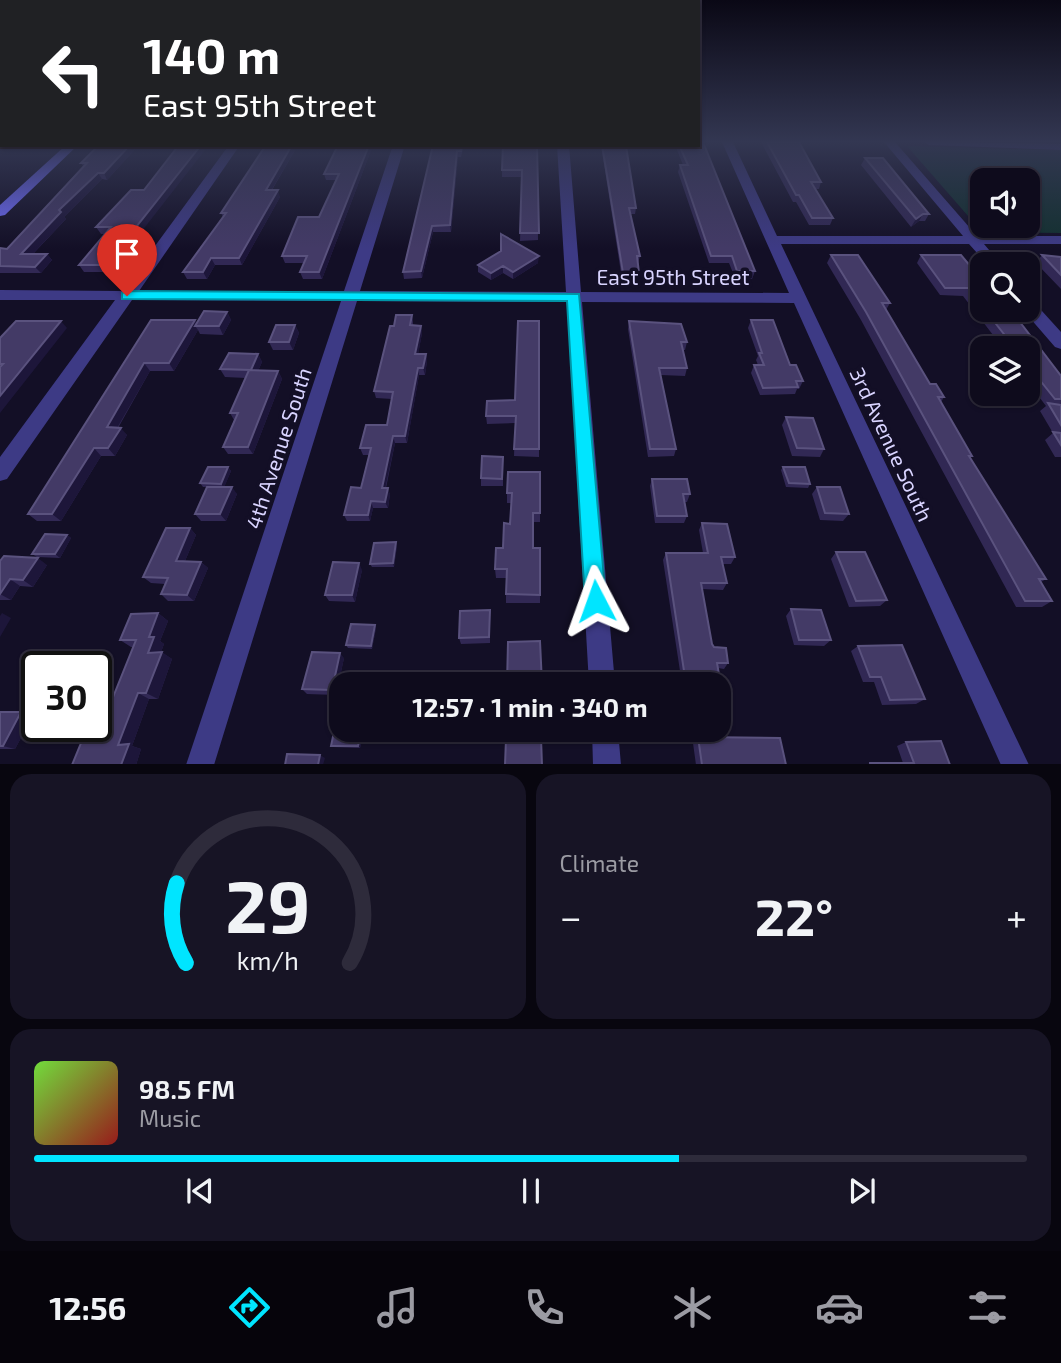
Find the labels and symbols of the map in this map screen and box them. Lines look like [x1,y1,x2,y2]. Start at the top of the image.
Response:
pin [97,224,157,296]
street label: East 95th Street [596,264,750,289]
street label: 3rd Avenue South [845,363,939,525]
street label: 4th Avenue South [240,364,316,532]
position arrow [559,564,633,638]
speed limit sign: 30 [21,651,112,742]

